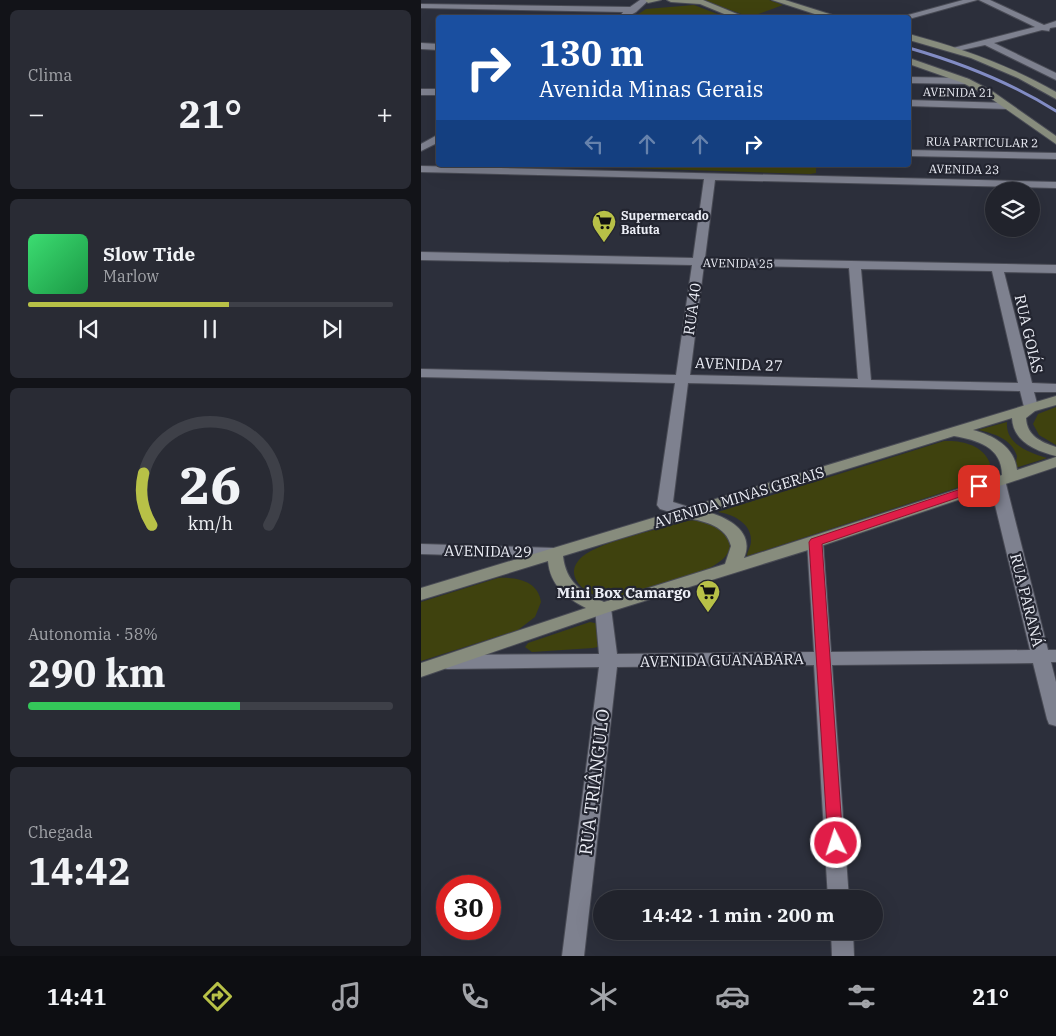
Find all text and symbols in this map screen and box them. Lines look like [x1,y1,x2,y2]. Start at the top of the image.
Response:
text: 130 m [539,30,644,76]
icon: right [456,35,521,100]
text: Clima [28,65,72,85]
text: Avenida Minas Gerais [539,74,763,103]
street label: AVENIDA 21 [923,84,993,100]
text: 21° [179,89,242,138]
text: − [28,95,45,132]
text: + [376,95,393,132]
icon: left [580,130,608,158]
icon: ahead [633,130,661,158]
icon: ahead [686,130,714,158]
icon: right [739,130,767,158]
street label: RUA PARTICULAR 2 [926,134,1038,150]
street label: AVENIDA 23 [929,161,999,177]
map controls [985,182,1040,237]
button: layers [985,182,1040,237]
place label: Supermercado Batuta [621,208,709,237]
supermarket icon: Supermercado Batuta [591,209,617,243]
text: Slow Tide [103,242,195,266]
street label: AVENIDA 25 [703,255,773,271]
text: Marlow [103,266,159,286]
street label: RUA 40 [679,282,705,336]
street label: RUA GOIÁS [1011,293,1047,375]
icon: previous [75,315,103,343]
icon: pause [196,315,224,343]
icon: next [318,315,346,343]
street label: AVENIDA 27 [695,353,783,375]
text: 26 [179,451,242,518]
street label: AVENIDA MINAS GERAIS [651,462,827,532]
pin [958,465,1000,507]
icon: arrive [965,472,993,500]
text: km/h [188,512,233,535]
street label: AVENIDA 29 [444,541,532,561]
street label: RUA PARANÁ [1006,551,1048,649]
supermarket icon: Mini Box Camargo [695,579,721,613]
place label: Mini Box Camargo [557,583,691,602]
text: Autonomia · 58% [28,624,158,644]
text: 290 km [28,648,166,697]
street label: AVENIDA GUANABARA [640,649,805,671]
street label: RUA TRIÂNGULO [574,708,614,856]
position arrow [809,816,861,868]
text: Chegada [28,822,93,842]
text: 14:42 [28,846,131,895]
speed limit sign: 30 [436,875,501,940]
text: 14:42 · 1 min · 200 m [642,903,834,927]
icon: directions [200,979,235,1014]
icon: music [329,979,364,1014]
icon: phone [457,979,492,1014]
icon: climate [586,979,621,1014]
icon: car [715,979,750,1014]
icon: filters [844,979,879,1014]
text: 14:41 [47,982,106,1011]
text: 21° [972,982,1009,1011]

